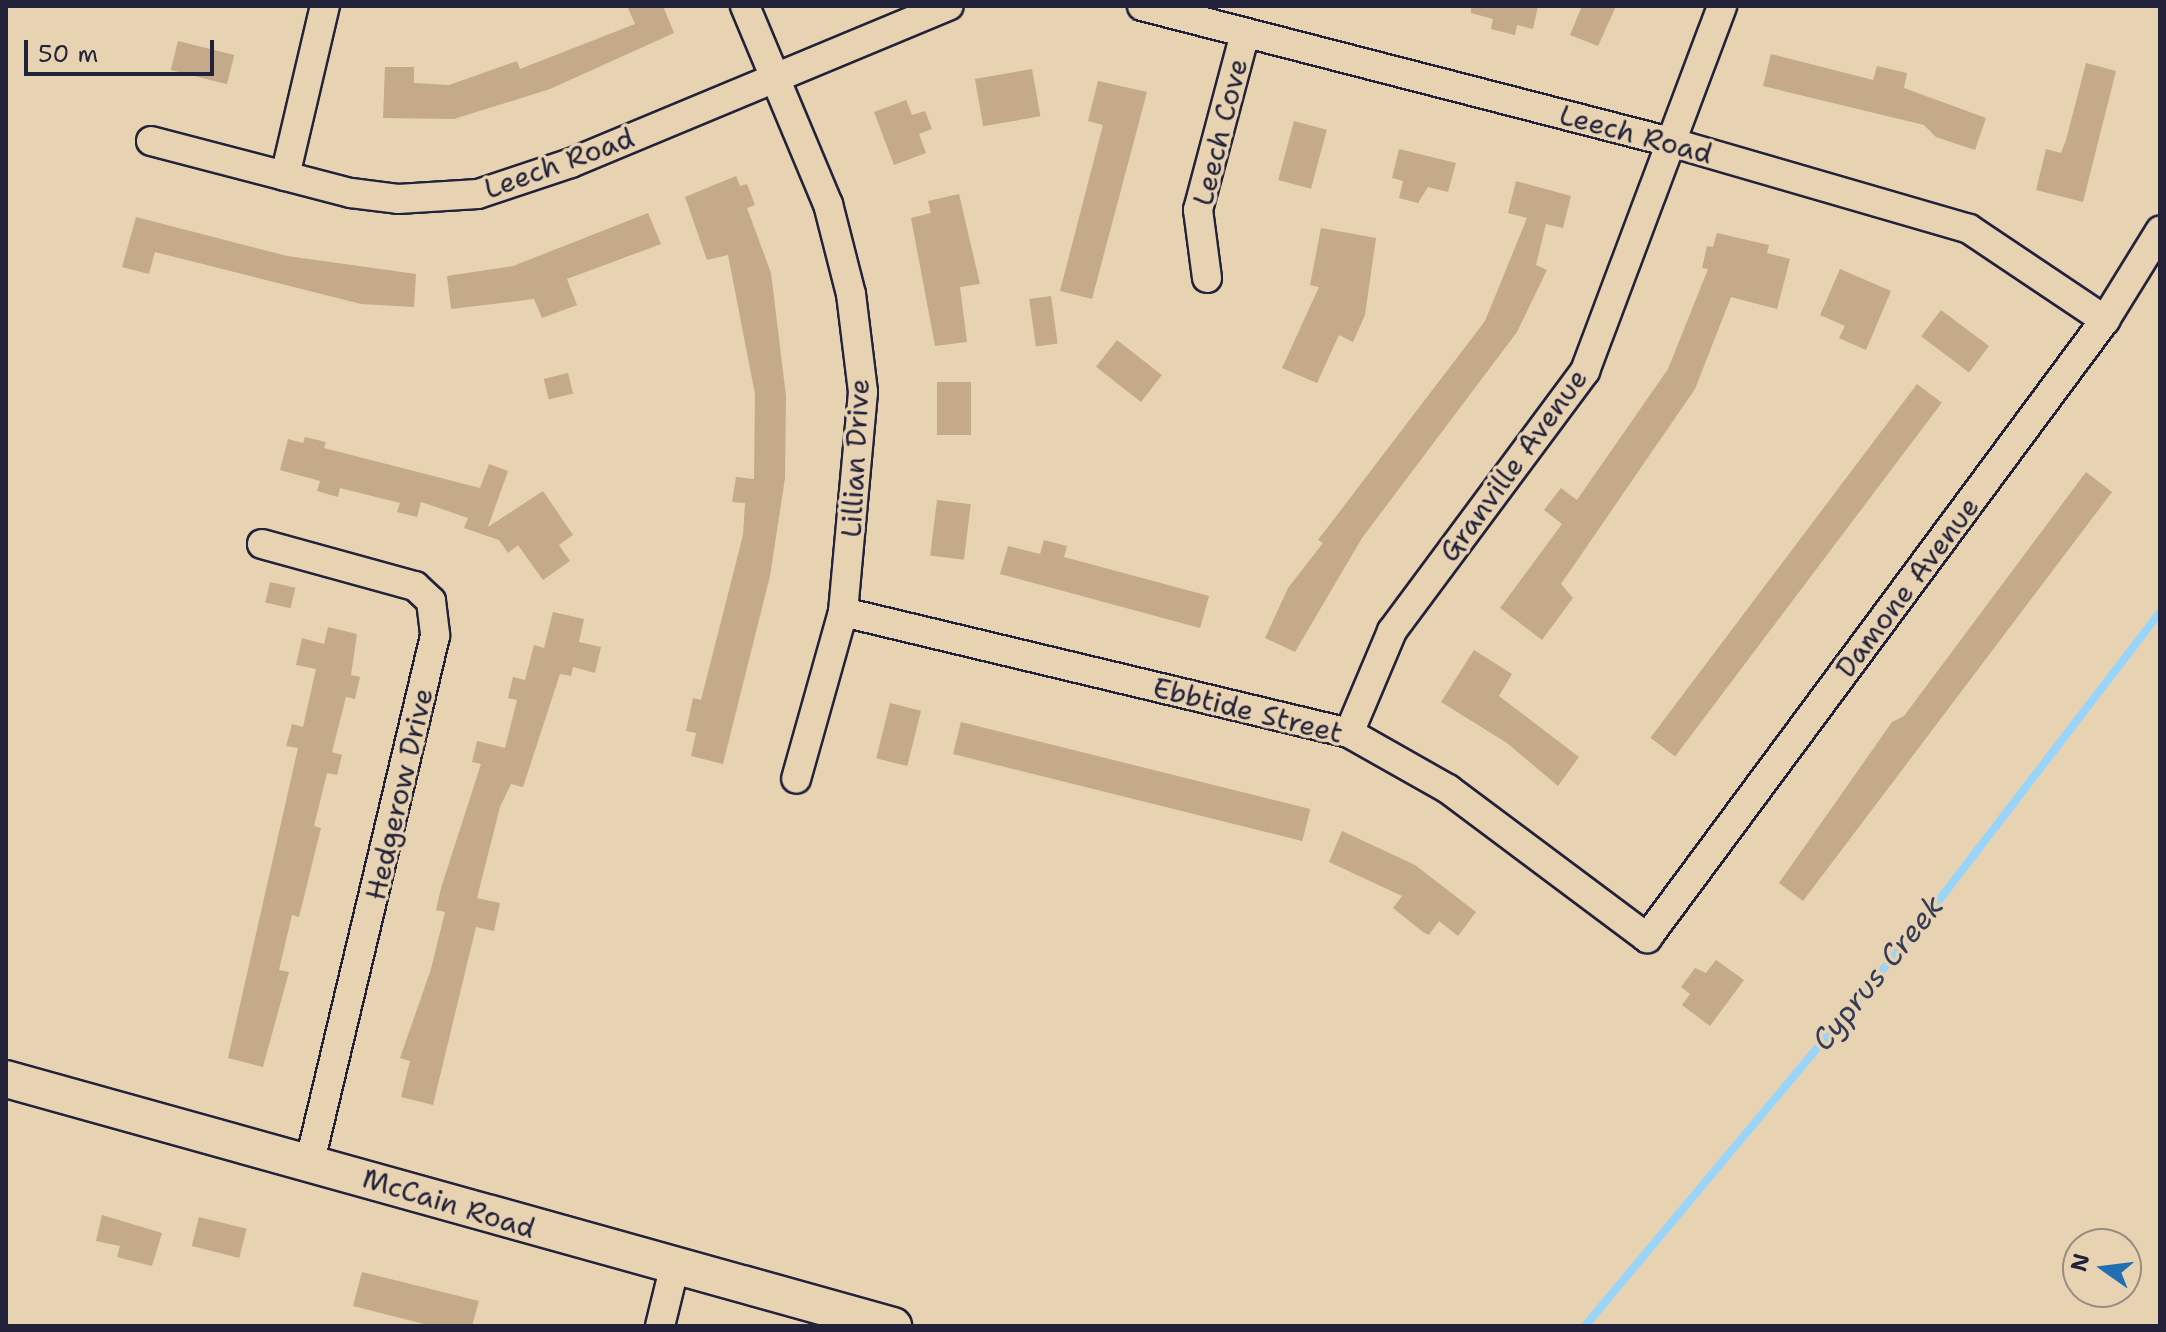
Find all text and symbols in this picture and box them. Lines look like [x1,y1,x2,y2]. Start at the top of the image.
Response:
scale bar [28,24,218,74]
text: 50 m [38,38,98,70]
street label: Leech Cove [1186,55,1254,209]
street label: Leech Road [1556,97,1716,171]
street label: Leech Road [479,120,639,206]
street label: Granville Avenue [1432,362,1594,568]
street label: Lillian Drive [834,378,876,538]
street label: Damone Avenue [1828,490,1986,684]
street label: Ebbtide Street [1150,670,1346,750]
street label: Hedgerow Drive [358,685,440,903]
water label: Cyprus Creek [1804,888,1952,1058]
street label: McCain Road [359,1161,539,1245]
north arrow [2062,1228,2142,1308]
text: N [2064,1251,2096,1275]

